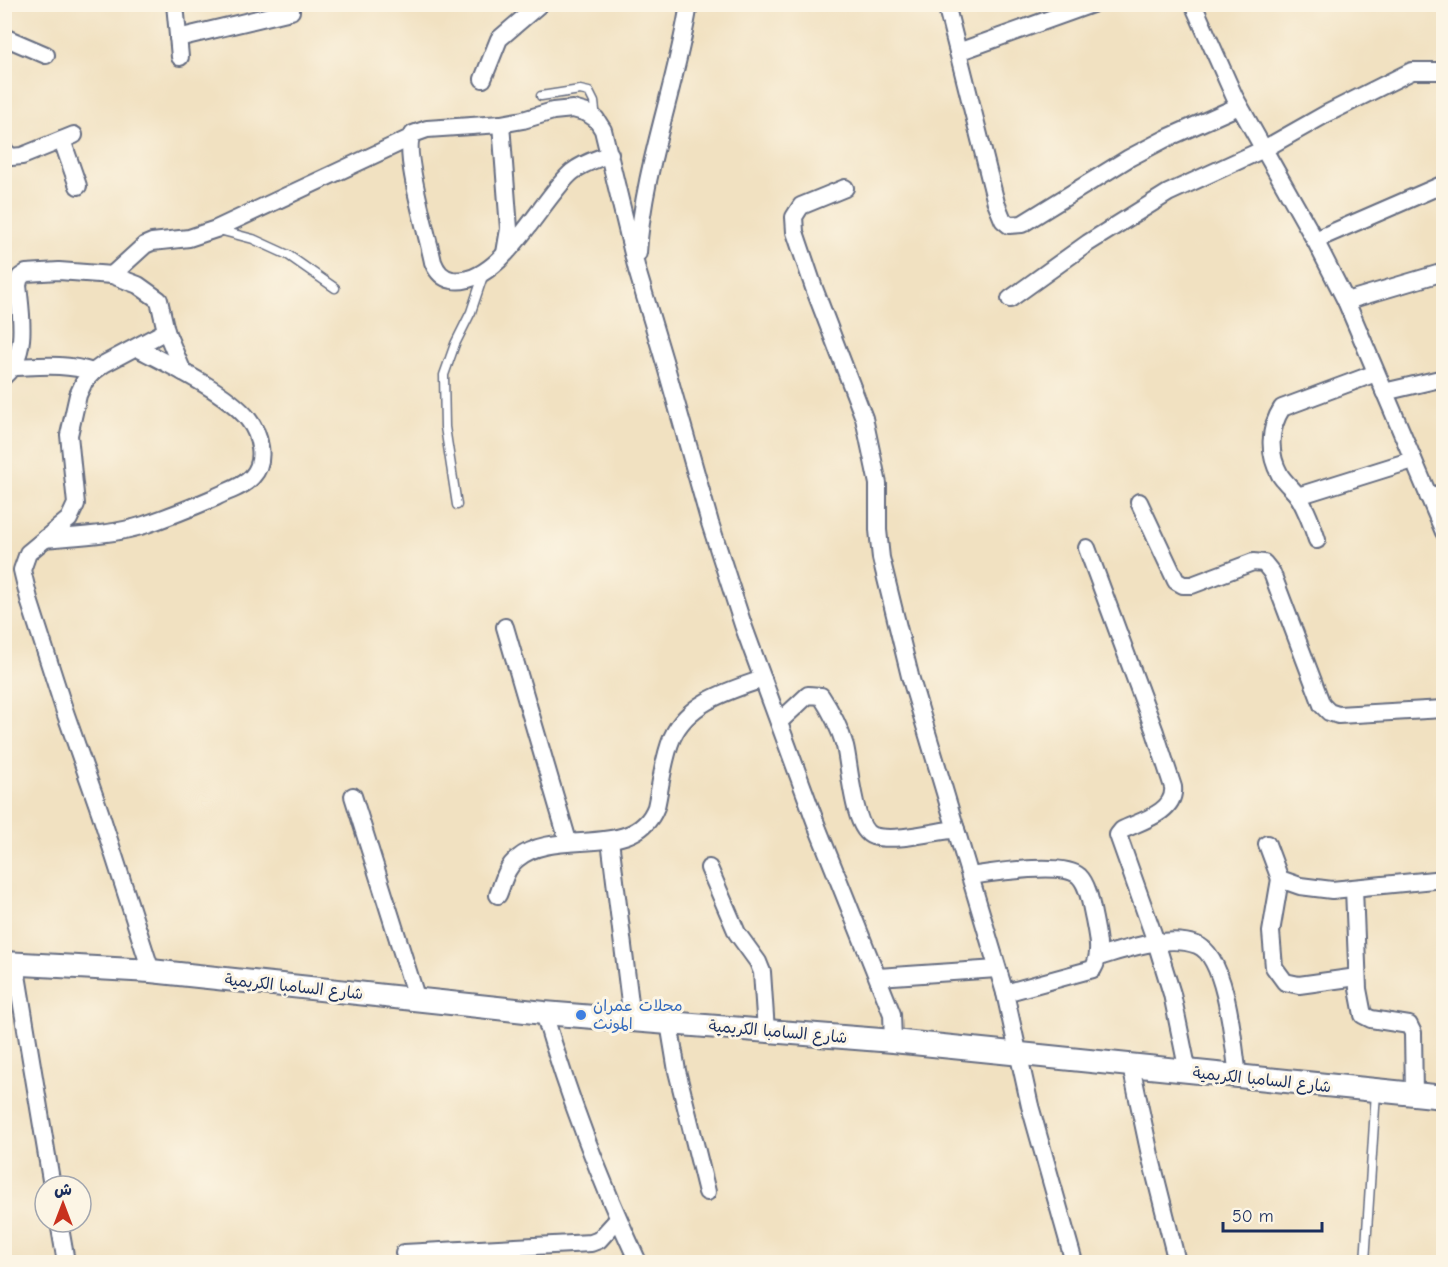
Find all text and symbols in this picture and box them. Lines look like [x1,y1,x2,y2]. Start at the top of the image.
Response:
street label: شارع السامبا الكريمية [224,971,364,1005]
place label: محلات عمران المونث [593,997,683,1034]
marker: محلات عمران المونث [574,1008,588,1022]
street label: شارع السامبا الكريمية [708,1017,848,1049]
street label: شارع السامبا الكريمية [1192,1064,1332,1098]
north arrow [33,1174,93,1234]
text: ش [54,1181,72,1199]
scale bar [1223,1195,1322,1233]
text: 50 m [1232,1206,1274,1227]

